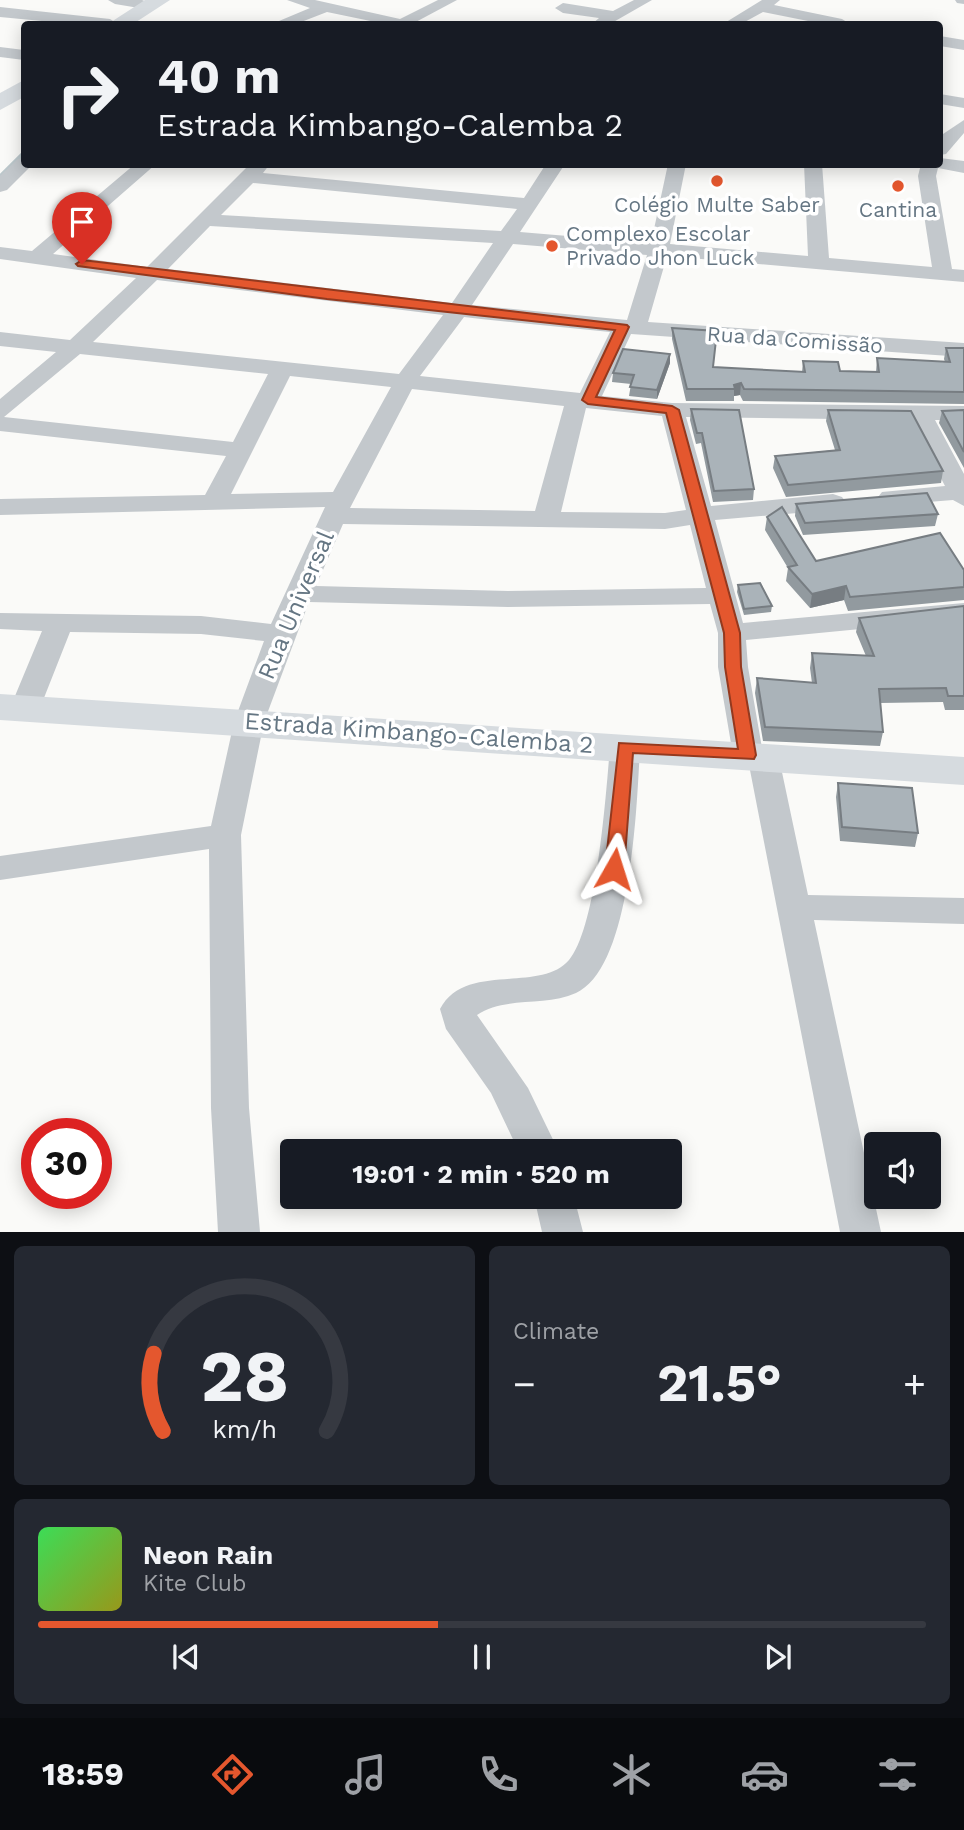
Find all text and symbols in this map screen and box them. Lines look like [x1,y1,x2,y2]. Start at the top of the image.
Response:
text: 40 m [157,47,280,105]
icon: right [42,49,133,140]
text: Estrada Kimbango-Calemba 2 [157,106,623,144]
marker: Colégio Multe Saber [709,173,725,189]
marker: Cantina [890,178,906,194]
pin [52,192,112,264]
place label: Colégio Multe Saber [614,192,820,217]
place label: Cantina [859,197,937,222]
icon: arrive [63,203,101,241]
place label: Complexo Escolar Privado Jhon Luck [566,221,755,270]
marker: Complexo Escolar Privado Jhon Luck [544,238,560,254]
street label: Rua da Comissão [706,321,884,358]
street label: Rua Universal [252,526,340,684]
street label: Estrada Kimbango-Calemba 2 [244,707,594,759]
position arrow [577,832,651,906]
speed limit sign: 30 [21,1118,112,1209]
map controls [864,1132,941,1209]
button: sound [864,1132,941,1209]
text: 19:01 · 2 min · 520 m [352,1159,610,1189]
text: Climate [513,1318,599,1345]
text: 28 [200,1334,289,1420]
text: 21.5° [657,1353,782,1414]
text: − [513,1362,536,1406]
text: + [903,1362,926,1406]
text: km/h [212,1415,277,1444]
text: Neon Rain [143,1540,273,1570]
text: Kite Club [143,1570,246,1597]
icon: previous [167,1638,205,1676]
icon: pause [463,1638,501,1676]
icon: next [759,1638,797,1676]
icon: directions [208,1750,257,1799]
icon: music [341,1750,390,1799]
icon: phone [474,1750,523,1799]
icon: climate [607,1750,656,1799]
icon: car [740,1750,789,1799]
icon: filters [873,1750,922,1799]
text: 18:59 [42,1755,124,1793]

